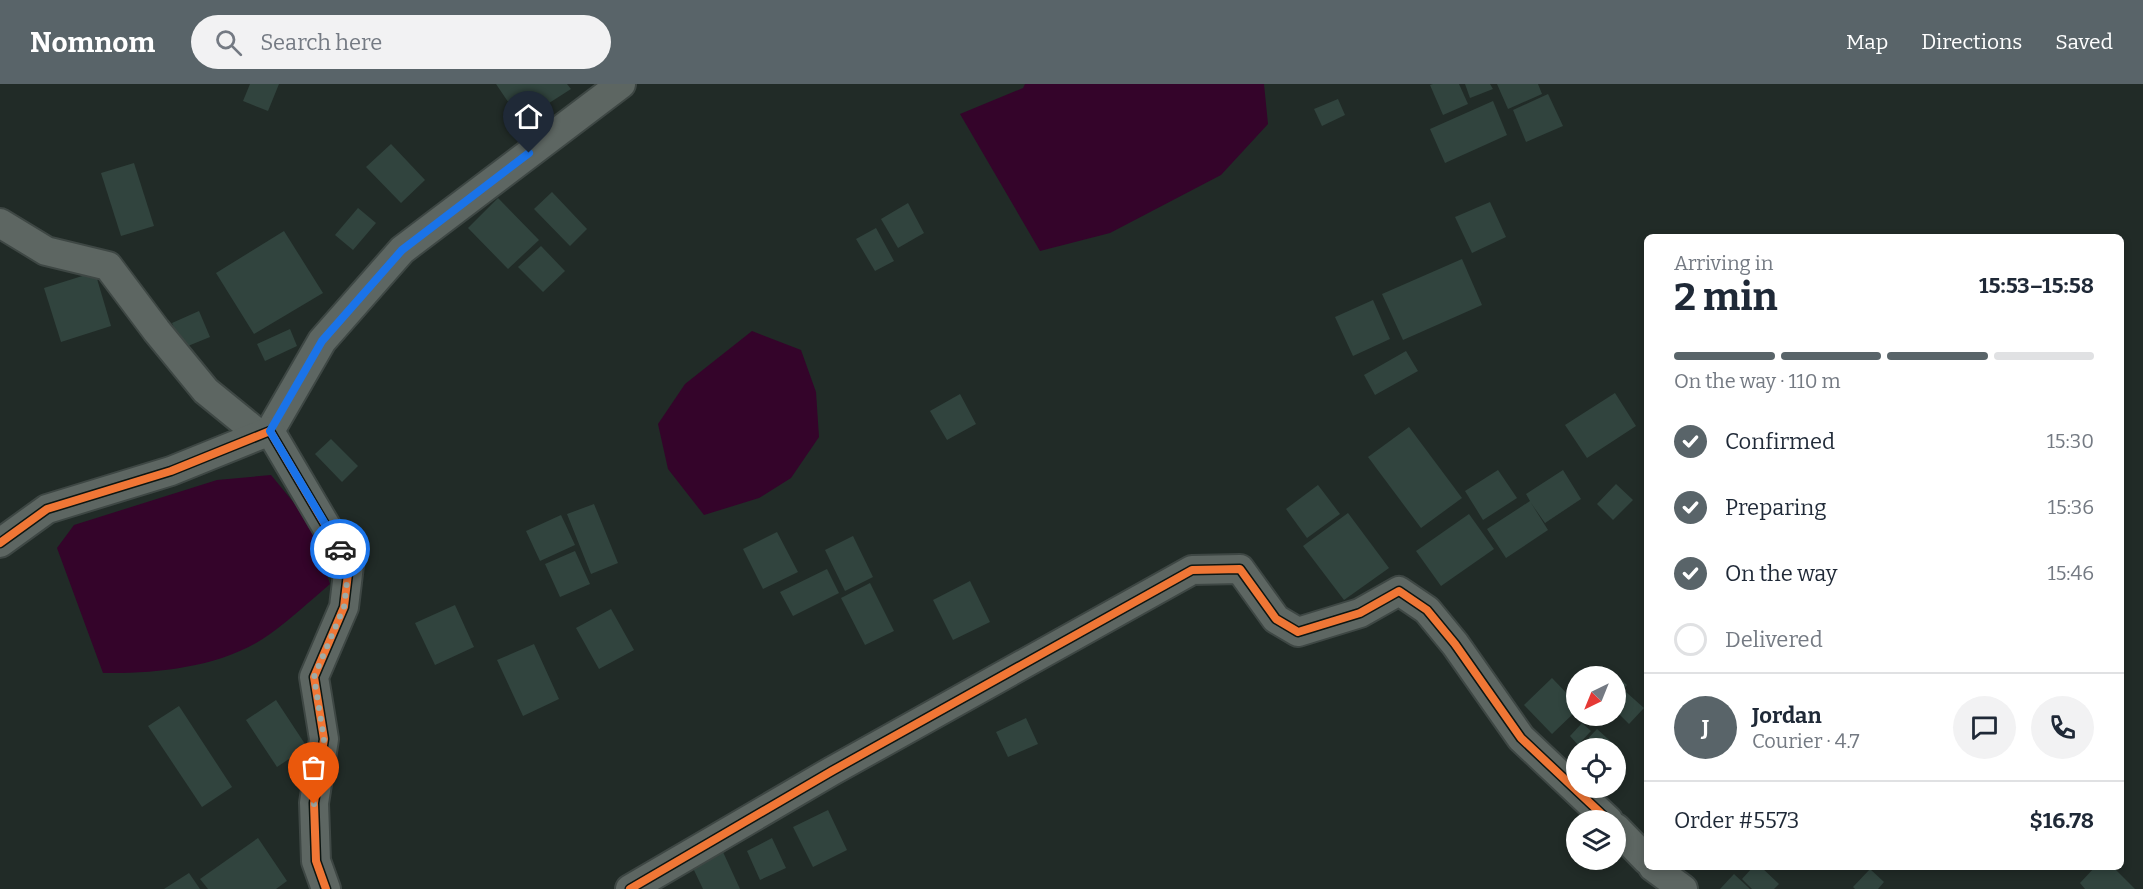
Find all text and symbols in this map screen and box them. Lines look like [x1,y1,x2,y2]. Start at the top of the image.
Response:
search box [191,15,611,69]
text: Nomnom [30,26,155,59]
icon: search [212,26,245,59]
text: Search here [260,29,382,56]
text: Map [1846,29,1888,55]
text: Directions [1921,29,2022,55]
text: Saved [2055,29,2113,55]
pin [503,91,554,153]
icon: home [512,100,545,133]
text: Arriving in [1674,251,1773,275]
text: 15:53–15:58 [1979,272,2094,299]
text: 2 min [1674,274,1778,320]
text: On the way · 110 m [1674,369,1841,393]
icon: check [1674,425,1707,458]
text: Confirmed [1725,428,1835,455]
text: 15:30 [2047,429,2094,453]
icon: check [1674,491,1707,524]
text: Preparing [1725,494,1827,521]
text: 15:36 [2048,495,2094,519]
courier [310,519,370,579]
icon: car [324,533,357,566]
icon: check [1674,557,1707,590]
text: On the way [1725,560,1837,587]
text: 15:46 [2048,561,2094,585]
text: Delivered [1725,626,1823,653]
north arrow [1566,666,1626,726]
map controls [1566,666,1626,870]
button: chat [1953,696,2016,759]
button: phone [2031,696,2094,759]
text: Jordan [1752,702,1822,729]
text: J [1702,714,1709,741]
text: Courier · 4.7 [1752,729,1860,753]
button: locate [1566,738,1626,798]
pin [288,742,339,804]
icon: bag [297,751,330,784]
text: Order #5573 [1674,807,1799,834]
text: $16.78 [2030,807,2094,834]
button: layers [1566,810,1626,870]

